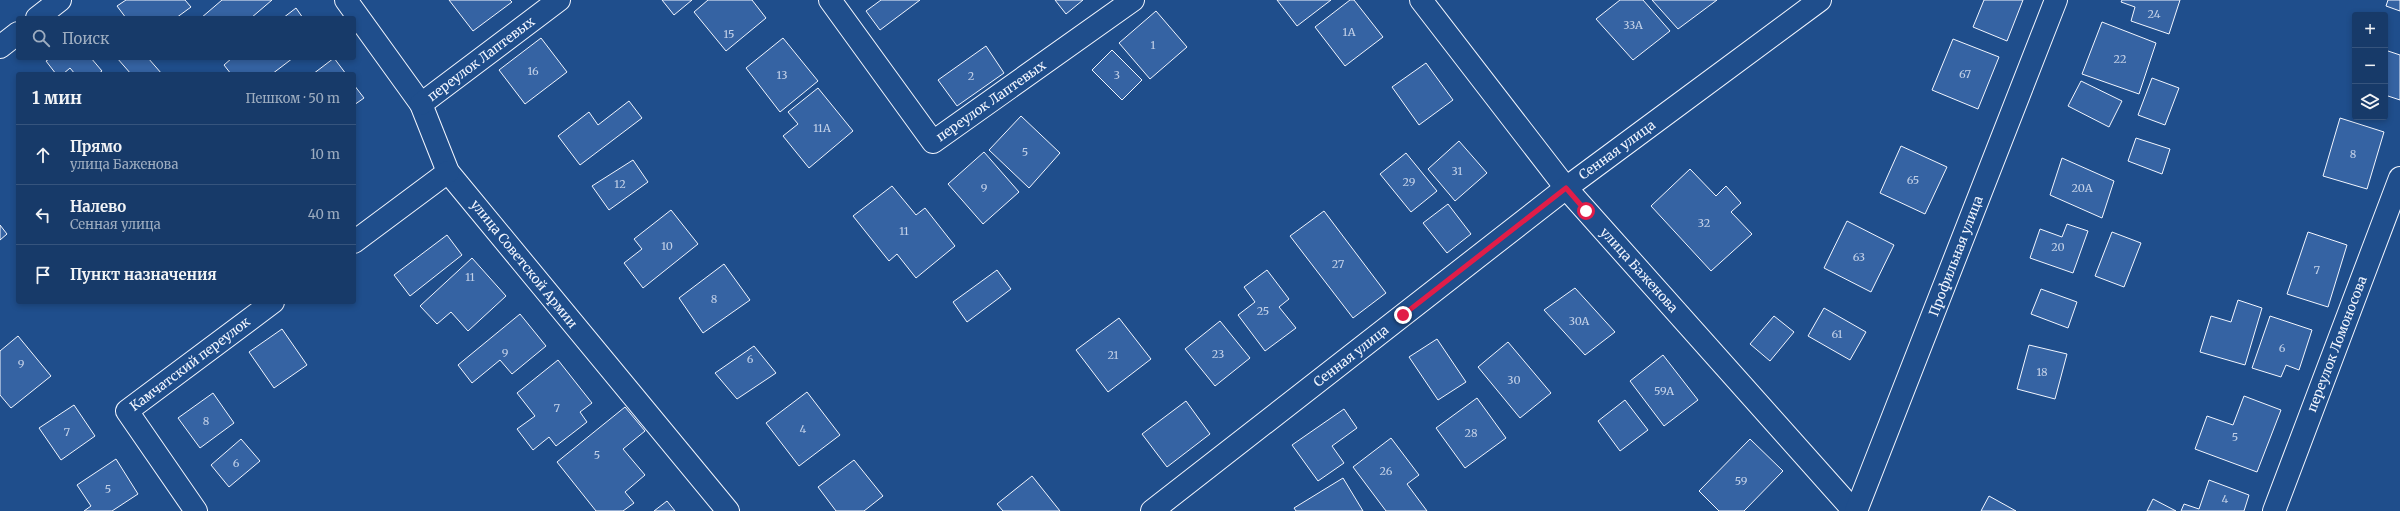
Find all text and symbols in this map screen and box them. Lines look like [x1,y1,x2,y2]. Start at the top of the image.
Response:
house number: 24 [2148,7,2161,21]
map controls [2352,12,2388,120]
button: + [2352,12,2388,48]
street label: переулок Лаптевых [424,13,538,105]
search box [16,16,356,60]
house number: 33А [1623,18,1643,32]
house number: 1А [1343,25,1356,39]
icon: search [30,27,52,49]
house number: 15 [723,27,735,41]
text: Поиск [62,29,109,48]
house number: 1 [1151,38,1156,52]
button: − [2352,48,2388,84]
house number: 22 [2114,52,2126,66]
street label: переулок Лаптевых [933,57,1049,145]
house number: 16 [527,64,539,78]
house number: 67 [1959,67,1971,81]
house number: 13 [777,68,787,82]
house number: 3 [1114,68,1120,82]
house number: 2 [968,69,974,83]
button: layers [2352,84,2388,120]
text: 1 мин [32,87,82,109]
text: Пешком · 50 m [245,90,340,107]
street label: Сенная улица [1575,116,1659,184]
house number: 11А [813,121,831,135]
text: Прямо [70,137,122,156]
icon: ahead [32,144,54,166]
house number: 5 [1022,145,1028,159]
text: 10 m [310,146,340,163]
house number: 8 [2350,147,2357,161]
text: улица Баженова [70,156,178,173]
house number: 31 [1452,164,1462,178]
house number: 65 [1907,173,1919,187]
house number: 29 [1403,175,1416,189]
house number: 12 [614,177,626,191]
house number: 9 [981,181,988,195]
house number: 20А [2072,181,2093,195]
street label: Профильная улица [1925,193,1987,319]
street label: улица Советской Армии [467,196,581,332]
text: Налево [70,197,126,216]
route start [1577,202,1595,220]
icon: left [32,204,54,226]
text: 40 m [308,206,340,223]
text: Сенная улица [70,216,161,233]
house number: 32 [1698,216,1710,230]
house number: 11 [899,224,909,238]
street label: улица Баженова [1596,224,1682,316]
house number: 10 [661,239,673,253]
house number: 20 [2051,240,2065,254]
house number: 63 [1853,250,1865,264]
house number: 27 [1332,257,1344,271]
house number: 7 [2314,263,2320,277]
icon: arrive [32,264,54,286]
text: Пункт назначения [70,265,217,284]
house number: 11 [465,270,475,284]
street label: переулок Ломоносова [2303,274,2371,414]
house number: 8 [711,292,718,306]
house number: 25 [1257,304,1269,318]
route end [1394,306,1412,324]
street label: Камчатский переулок [126,313,254,415]
house number: 30А [1569,314,1590,328]
street label: Сенная улица [1310,321,1392,391]
house number: 61 [1832,327,1842,341]
house number: 6 [2279,341,2286,355]
house number: 9 [502,346,509,360]
house number: 23 [1212,347,1224,361]
house number: 21 [1107,348,1119,362]
house number: 6 [747,352,754,366]
house number: 9 [18,357,25,371]
house number: 18 [2036,365,2048,379]
house number: 30 [1507,373,1521,387]
house number: 59А [1654,384,1674,398]
house number: 7 [554,401,560,415]
house number: 8 [203,414,210,428]
house number: 4 [800,422,807,436]
house number: 7 [64,425,70,439]
house number: 28 [1465,426,1478,440]
house number: 5 [2232,430,2238,444]
house number: 5 [594,448,600,462]
house number: 6 [233,456,240,470]
house number: 26 [1380,464,1393,478]
house number: 59 [1735,474,1748,488]
house number: 5 [105,482,111,496]
house number: 4 [2222,492,2229,506]

